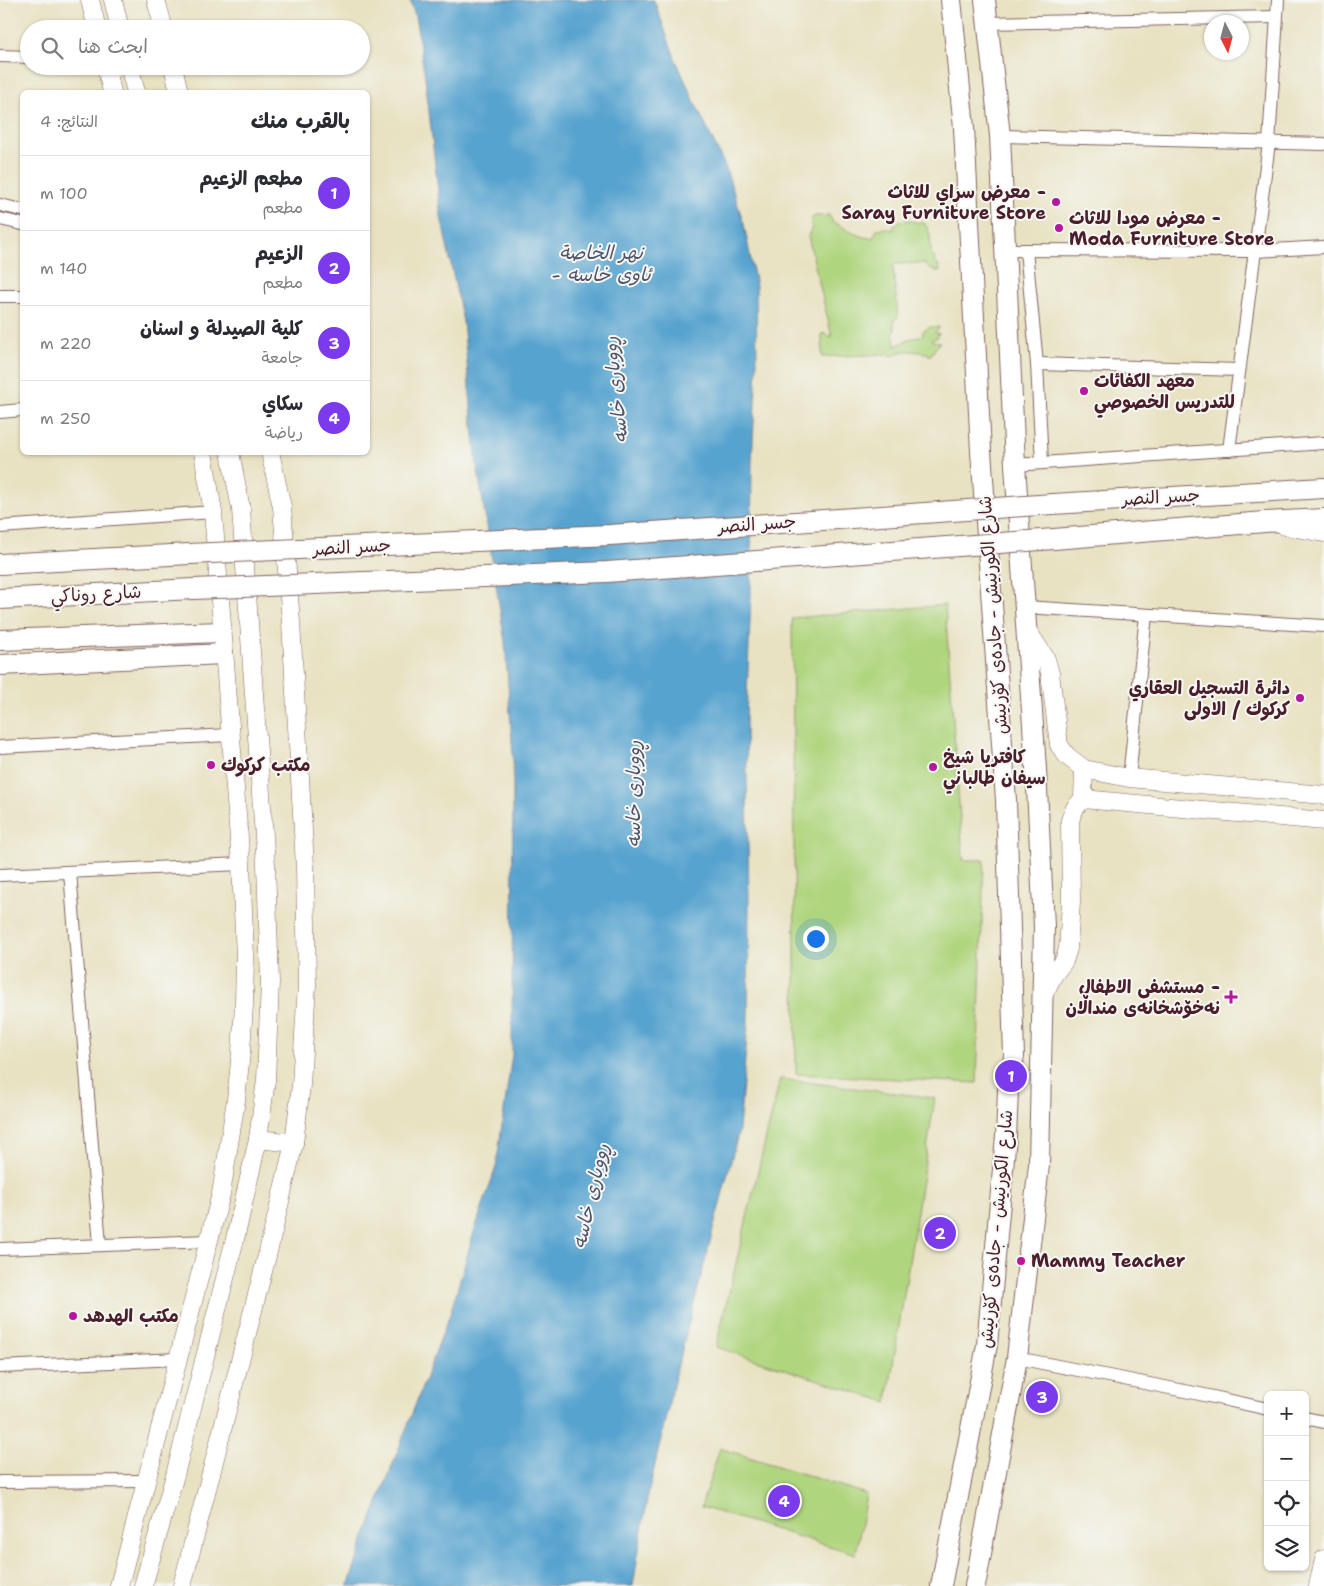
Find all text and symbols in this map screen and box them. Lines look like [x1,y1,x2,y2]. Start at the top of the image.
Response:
north arrow [1204,15,1249,60]
search box [20,20,370,75]
icon: search [38,34,66,62]
text: ابحث هنا [78,34,148,59]
text: بالقرب منك [251,107,350,135]
text: النتائج: 4 [40,111,98,132]
text: مطعم الزعيم [199,166,303,191]
place label: معرض سراي للاثاث - Saray Furniture Store [841,180,1046,225]
text: 100 m [40,183,88,204]
text: 1 [330,183,338,204]
marker: معرض سراي للاثاث - Saray Furniture Store [1050,196,1062,208]
text: مطعم [263,197,303,218]
place label: معرض مودا للاثاث - Moda Furniture Store [1069,206,1275,251]
marker: معرض مودا للاثاث - Moda Furniture Store [1053,222,1065,234]
water label: نهر الخاصة - ئاوی خاسە [552,240,653,287]
text: الزعيم [255,241,303,266]
text: 140 m [40,258,88,279]
text: 2 [328,258,340,279]
text: مطعم [263,272,303,293]
text: كلية الصيدلة و اسنان [140,316,303,341]
text: 220 m [40,333,92,354]
text: 3 [328,333,340,354]
water label: ڕووباری خاسە [597,335,637,444]
text: جامعة [261,347,303,368]
place label: معهد الكفائات للتدريس الخصوصي [1094,369,1235,418]
marker: معهد الكفائات للتدريس الخصوصي [1078,385,1090,397]
text: سكاي [262,391,303,416]
text: 250 m [40,408,91,429]
text: 4 [328,408,340,429]
text: رياضة [265,422,303,443]
street label: جسر النصر [1119,483,1201,511]
street label: شارع الكورنيش - جادەی کۆرنیش [973,495,1013,735]
street label: جسر النصر [715,509,797,539]
street label: جسر النصر [310,533,392,561]
street label: شارع روناكي [50,580,142,612]
place label: دائرة التسجيل العقاري كركوك / الاولى [1129,676,1290,721]
marker: دائرة التسجيل العقاري كركوك / الاولى [1294,692,1306,704]
water label: ڕووباری خاسە [621,741,650,848]
place label: كافتريا شيخ سيفان طالباني [943,745,1046,794]
place label: مكتب كركوك [221,753,310,777]
marker: مكتب كركوك [205,759,217,771]
marker: كافتريا شيخ سيفان طالباني [927,761,939,773]
your location [803,926,829,952]
place label: مستشفى الاطفال - نەخۆشخانەی منداڵان [1065,975,1220,1020]
marker: مستشفى الاطفال - نەخۆشخانەی منداڵان [1224,990,1238,1004]
pin: 1 [995,1057,1027,1095]
street label: شارع الكورنيش - جادەی کۆرنیش [974,1109,1018,1349]
water label: ڕووباری خاسە [566,1141,619,1252]
pin: 2 [924,1214,956,1252]
place label: Mammy Teacher [1031,1249,1186,1273]
marker: Mammy Teacher [1015,1255,1027,1267]
place label: مكتب الهدهد [83,1304,179,1328]
marker: مكتب الهدهد [67,1310,79,1322]
pin: 3 [1026,1378,1058,1416]
map controls [1264,1391,1309,1571]
button: + [1264,1391,1309,1436]
button: − [1264,1436,1309,1481]
button: locate [1264,1481,1309,1526]
pin: 4 [768,1482,800,1520]
button: layers [1264,1526,1309,1571]

